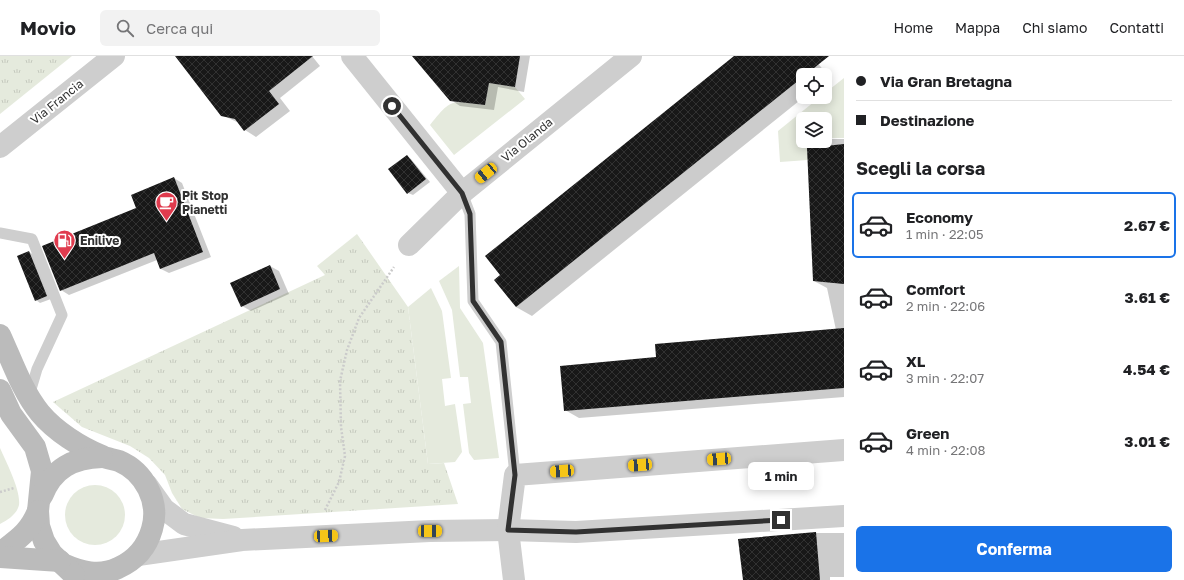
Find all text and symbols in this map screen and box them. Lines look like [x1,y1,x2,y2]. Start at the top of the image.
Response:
search box [100,10,380,46]
text: Movio [20,16,76,39]
icon: search [114,17,136,39]
text: Cerca qui [146,19,213,37]
text: Home [894,19,933,36]
text: Mappa [955,19,1000,36]
text: Chi siamo [1022,19,1087,36]
text: Contatti [1109,19,1164,36]
map controls [796,68,832,148]
button: locate [796,68,832,104]
text: Via Gran Bretagna [880,72,1012,90]
street label: Via Francia [27,76,86,127]
route start [383,97,401,115]
text: Destinazione [880,111,974,129]
button: layers [796,112,832,148]
street label: Via Olanda [498,114,556,165]
text: Scegli la corsa [856,157,985,179]
car [473,161,499,185]
place label: Pit Stop Pianetti [182,188,229,217]
cafe icon: Pit Stop Pianetti [154,190,180,223]
icon: car [858,207,894,243]
text: Economy [906,208,973,226]
text: 2.67 € [1124,216,1170,234]
text: 1 min · 22:05 [906,226,984,242]
fuel station icon: Enilive [51,228,77,261]
place label: Enilive [80,233,119,248]
icon: car [858,279,894,315]
text: Comfort [906,280,965,298]
text: 3.61 € [1124,288,1170,306]
text: 2 min · 22:06 [906,298,985,314]
icon: car [858,351,894,387]
text: XL [906,352,925,370]
text: 4.54 € [1123,360,1170,378]
text: 3 min · 22:07 [906,370,984,386]
icon: car [858,423,894,459]
text: Green [906,424,949,442]
text: 3.01 € [1124,432,1170,450]
text: 4 min · 22:08 [906,442,986,458]
car [707,452,731,466]
car [628,458,652,472]
callout: 1 min [748,462,814,490]
car [550,464,574,478]
text: 1 min [765,468,797,484]
route end [772,511,790,529]
car [418,525,442,537]
button: Conferma [856,526,1172,572]
car [314,529,338,543]

